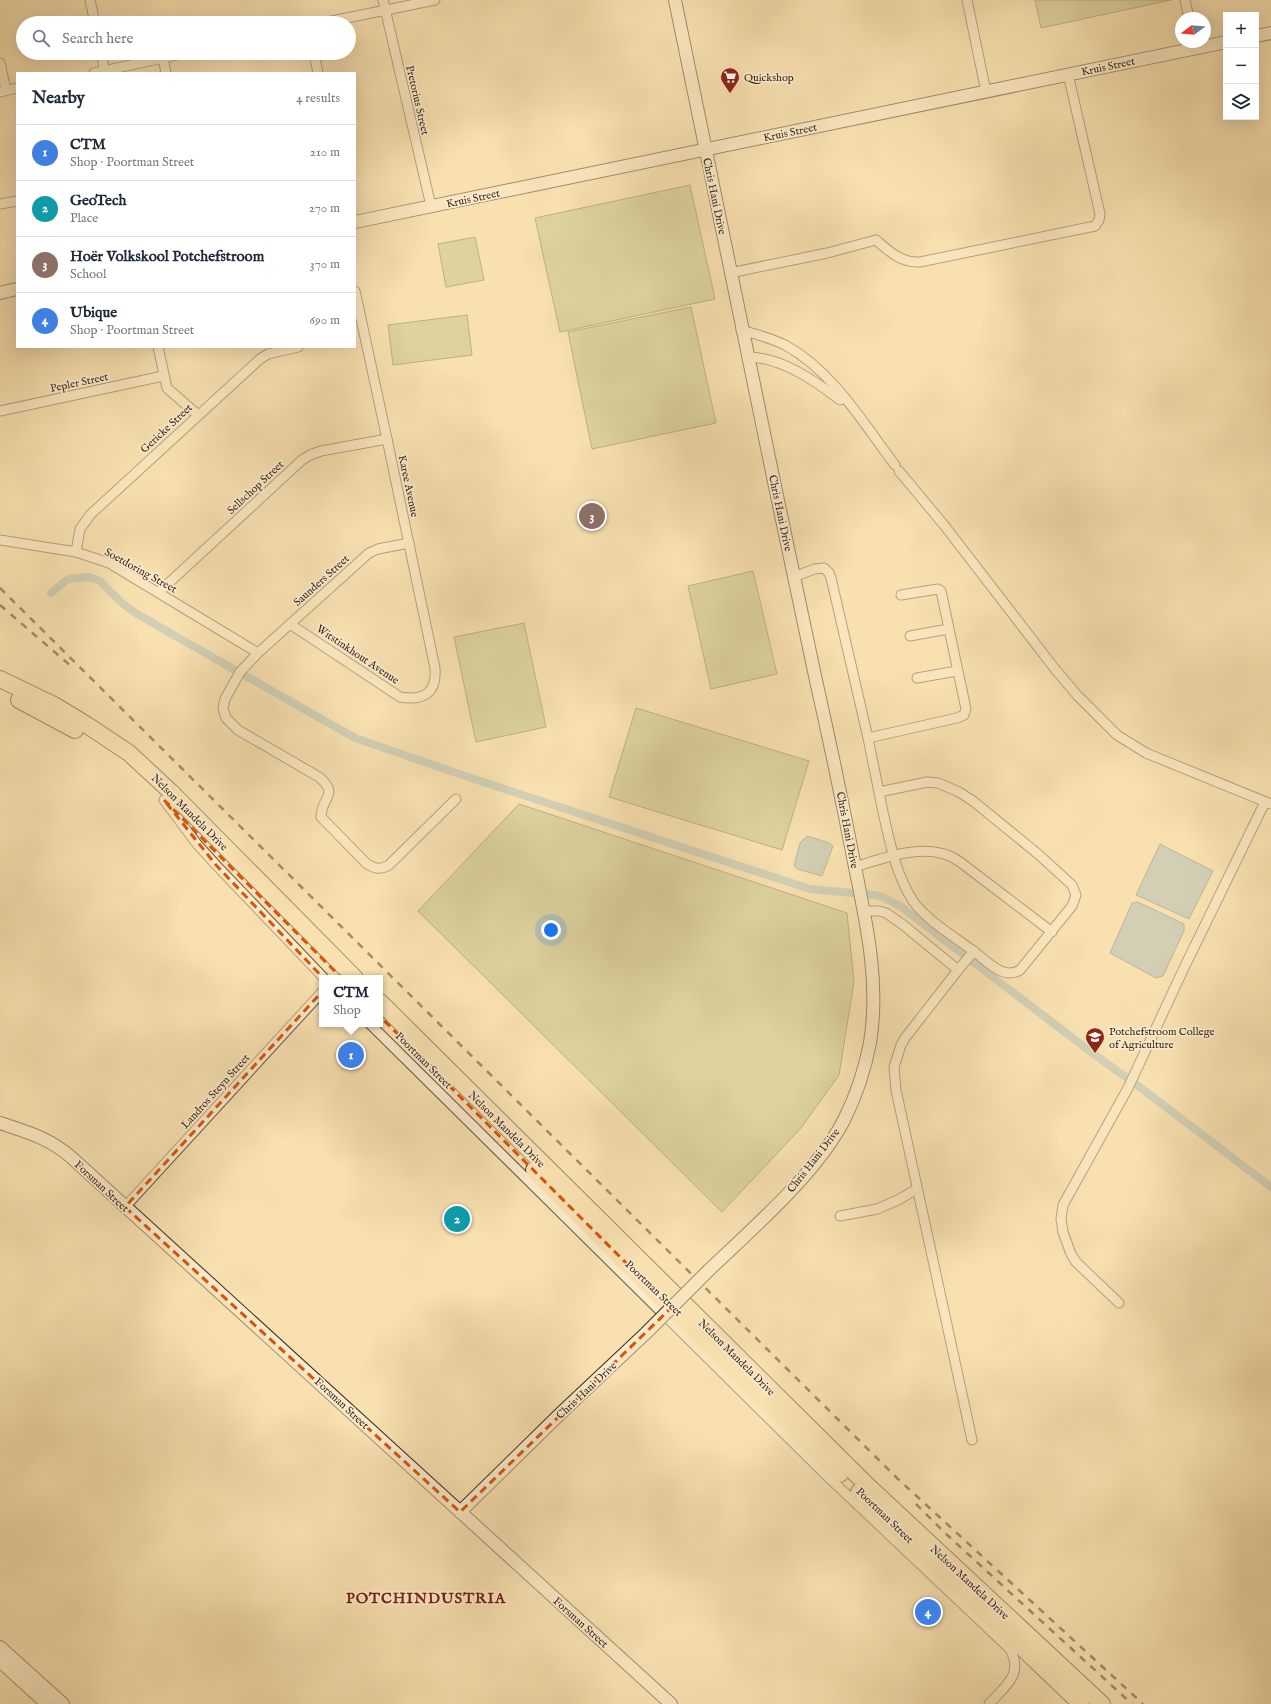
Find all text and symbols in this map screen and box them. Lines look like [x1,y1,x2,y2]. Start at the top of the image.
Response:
north arrow [1175,12,1211,48]
map controls [1223,12,1259,120]
button: + [1223,12,1259,48]
search box [16,16,356,60]
icon: search [30,27,52,49]
text: Search here [62,29,133,48]
button: − [1223,48,1259,84]
street label: Kruis Street [1080,54,1136,79]
street label: Pretorius Street [402,64,432,137]
supermarket icon: Quickshop [719,66,741,94]
place label: Quickshop [744,71,794,85]
button: layers [1223,84,1259,120]
text: Nearby [32,88,85,109]
text: 4 results [296,90,340,107]
street label: Kruis Street [762,120,818,145]
text: CTM [70,135,106,154]
text: 1 [43,144,47,161]
text: 210 m [310,144,340,161]
text: Shop · Poortman Street [70,154,194,171]
street label: Chris Hani Drive [699,157,729,236]
street label: Kruis Street [445,186,501,211]
text: GeoTech [70,191,126,210]
text: 2 [42,200,48,217]
text: 270 m [309,200,340,217]
text: Place [70,210,98,227]
text: Hoër Volkskool Potchefstroom [70,247,264,266]
text: 3 [43,256,47,273]
text: 370 m [310,256,340,273]
text: School [70,266,107,283]
text: Ubique [70,303,117,322]
text: 4 [42,312,48,329]
text: 690 m [310,312,340,329]
text: Shop · Poortman Street [70,322,194,339]
street label: Pepler Street [49,370,110,396]
street label: Gericke Street [138,401,196,456]
street label: Karee Avenue [395,454,421,518]
street label: Sellschop Street [224,458,287,518]
street label: Chris Hani Drive [765,474,795,553]
pin: 3 [579,501,605,531]
street label: Soetdoring Street [102,545,179,597]
street label: Saunders Street [291,552,353,610]
street label: Witstinkhout Avenue [313,622,401,688]
street label: Nelson Mandela Drive [148,771,231,854]
street label: Chris Hani Drive [833,791,861,870]
your location [541,920,561,940]
popup [319,975,383,1027]
text: CTM [333,983,369,1002]
text: Shop [333,1002,361,1019]
place label: Potchefstroom College of Agriculture [1109,1025,1215,1052]
school or university icon: Potchefstroom College of Agriculture [1084,1026,1106,1054]
street label: Poortman Street [392,1029,455,1092]
pin: 1 [338,1040,364,1070]
street label: Landros Steyn Street [178,1051,253,1132]
street label: Nelson Mandela Drive [465,1088,548,1171]
street label: Chris Hani Drive [784,1126,843,1196]
street label: Forsman Street [71,1158,132,1216]
pin: 2 [444,1204,470,1234]
street label: Poortman Street [622,1258,685,1320]
street label: Nelson Mandela Drive [695,1316,778,1399]
street label: Chris Hani Drive [553,1359,620,1422]
street label: Forsman Street [311,1375,372,1433]
street label: Poortman Street [853,1485,916,1547]
street label: Nelson Mandela Drive [927,1542,1012,1623]
district label: POTCHINDUSTRIA [346,1589,506,1608]
street label: Forsman Street [550,1594,611,1651]
pin: 4 [915,1597,941,1627]

